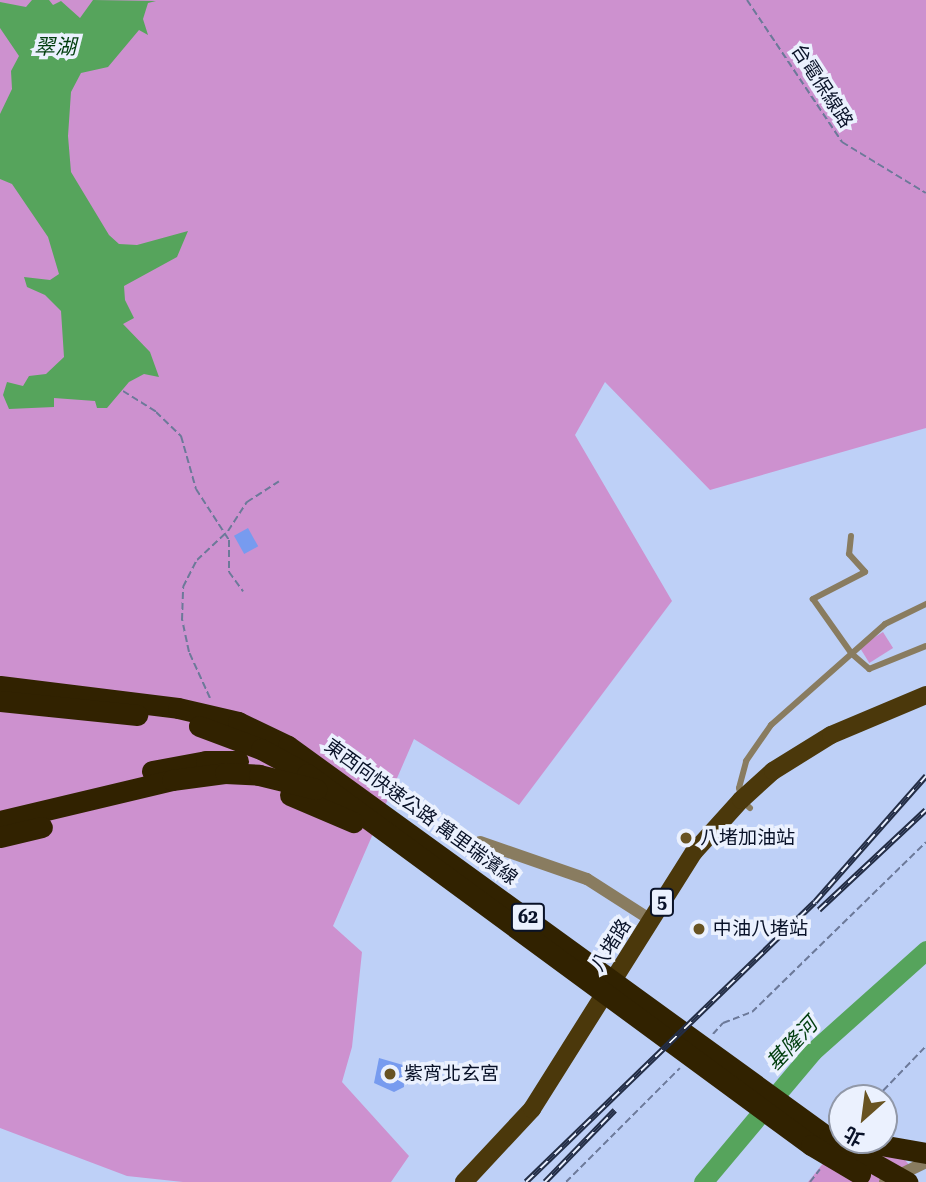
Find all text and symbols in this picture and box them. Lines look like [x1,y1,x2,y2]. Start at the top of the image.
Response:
water label: 翠湖 [34,34,76,60]
street label: 台電保線路 [787,40,857,132]
street label: 東西向快速公路 萬里瑞濱線 [320,734,522,890]
place label: 八堵加油站 [700,827,795,849]
marker: 八堵加油站 [678,830,694,846]
road number: 5 [650,888,674,917]
road number: 62 [510,902,546,932]
street label: 八堵路 [586,915,636,975]
place label: 中油八堵站 [713,918,808,940]
marker: 中油八堵站 [691,921,707,937]
water label: 基隆河 [761,1012,823,1076]
place label: 紫宵北玄宮 [404,1063,499,1085]
marker: 紫宵北玄宮 [382,1066,398,1082]
north arrow [828,1084,898,1154]
text: 北 [840,1122,868,1151]

